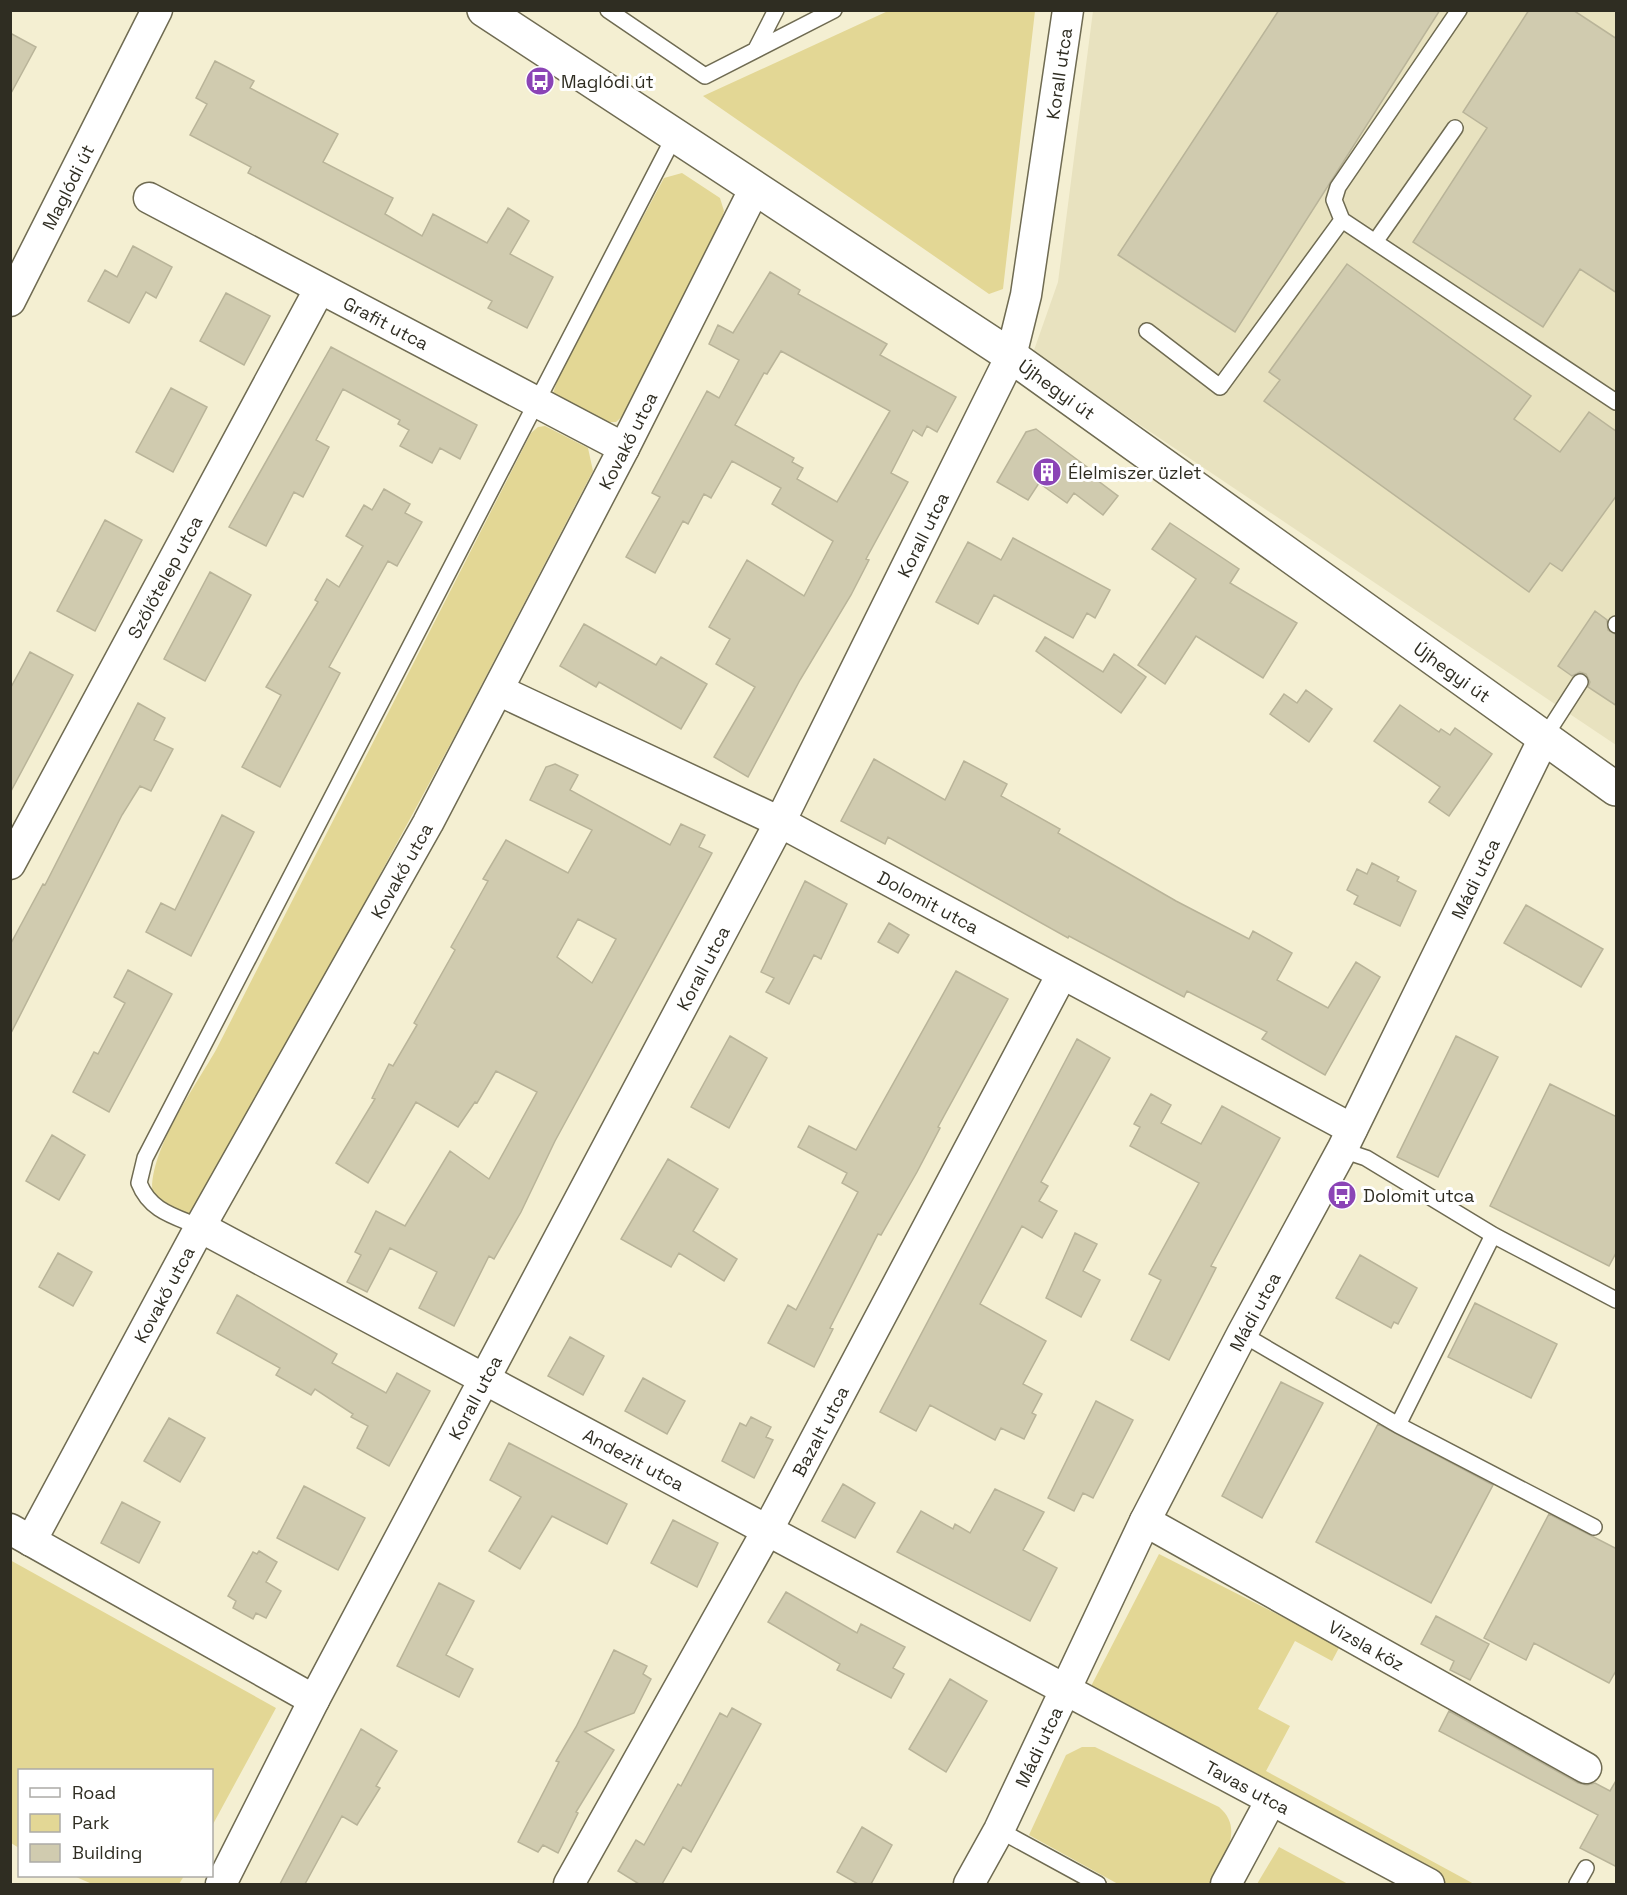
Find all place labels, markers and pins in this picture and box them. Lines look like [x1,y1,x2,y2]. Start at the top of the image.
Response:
bus stop icon: Maglódi út [524,65,556,97]
place label: Maglódi út [561,70,654,93]
building icon: Élelmiszer üzlet [1031,456,1063,488]
place label: Élelmiszer üzlet [1068,461,1201,484]
bus stop icon: Dolomit utca [1326,1179,1358,1211]
place label: Dolomit utca [1363,1184,1474,1207]

